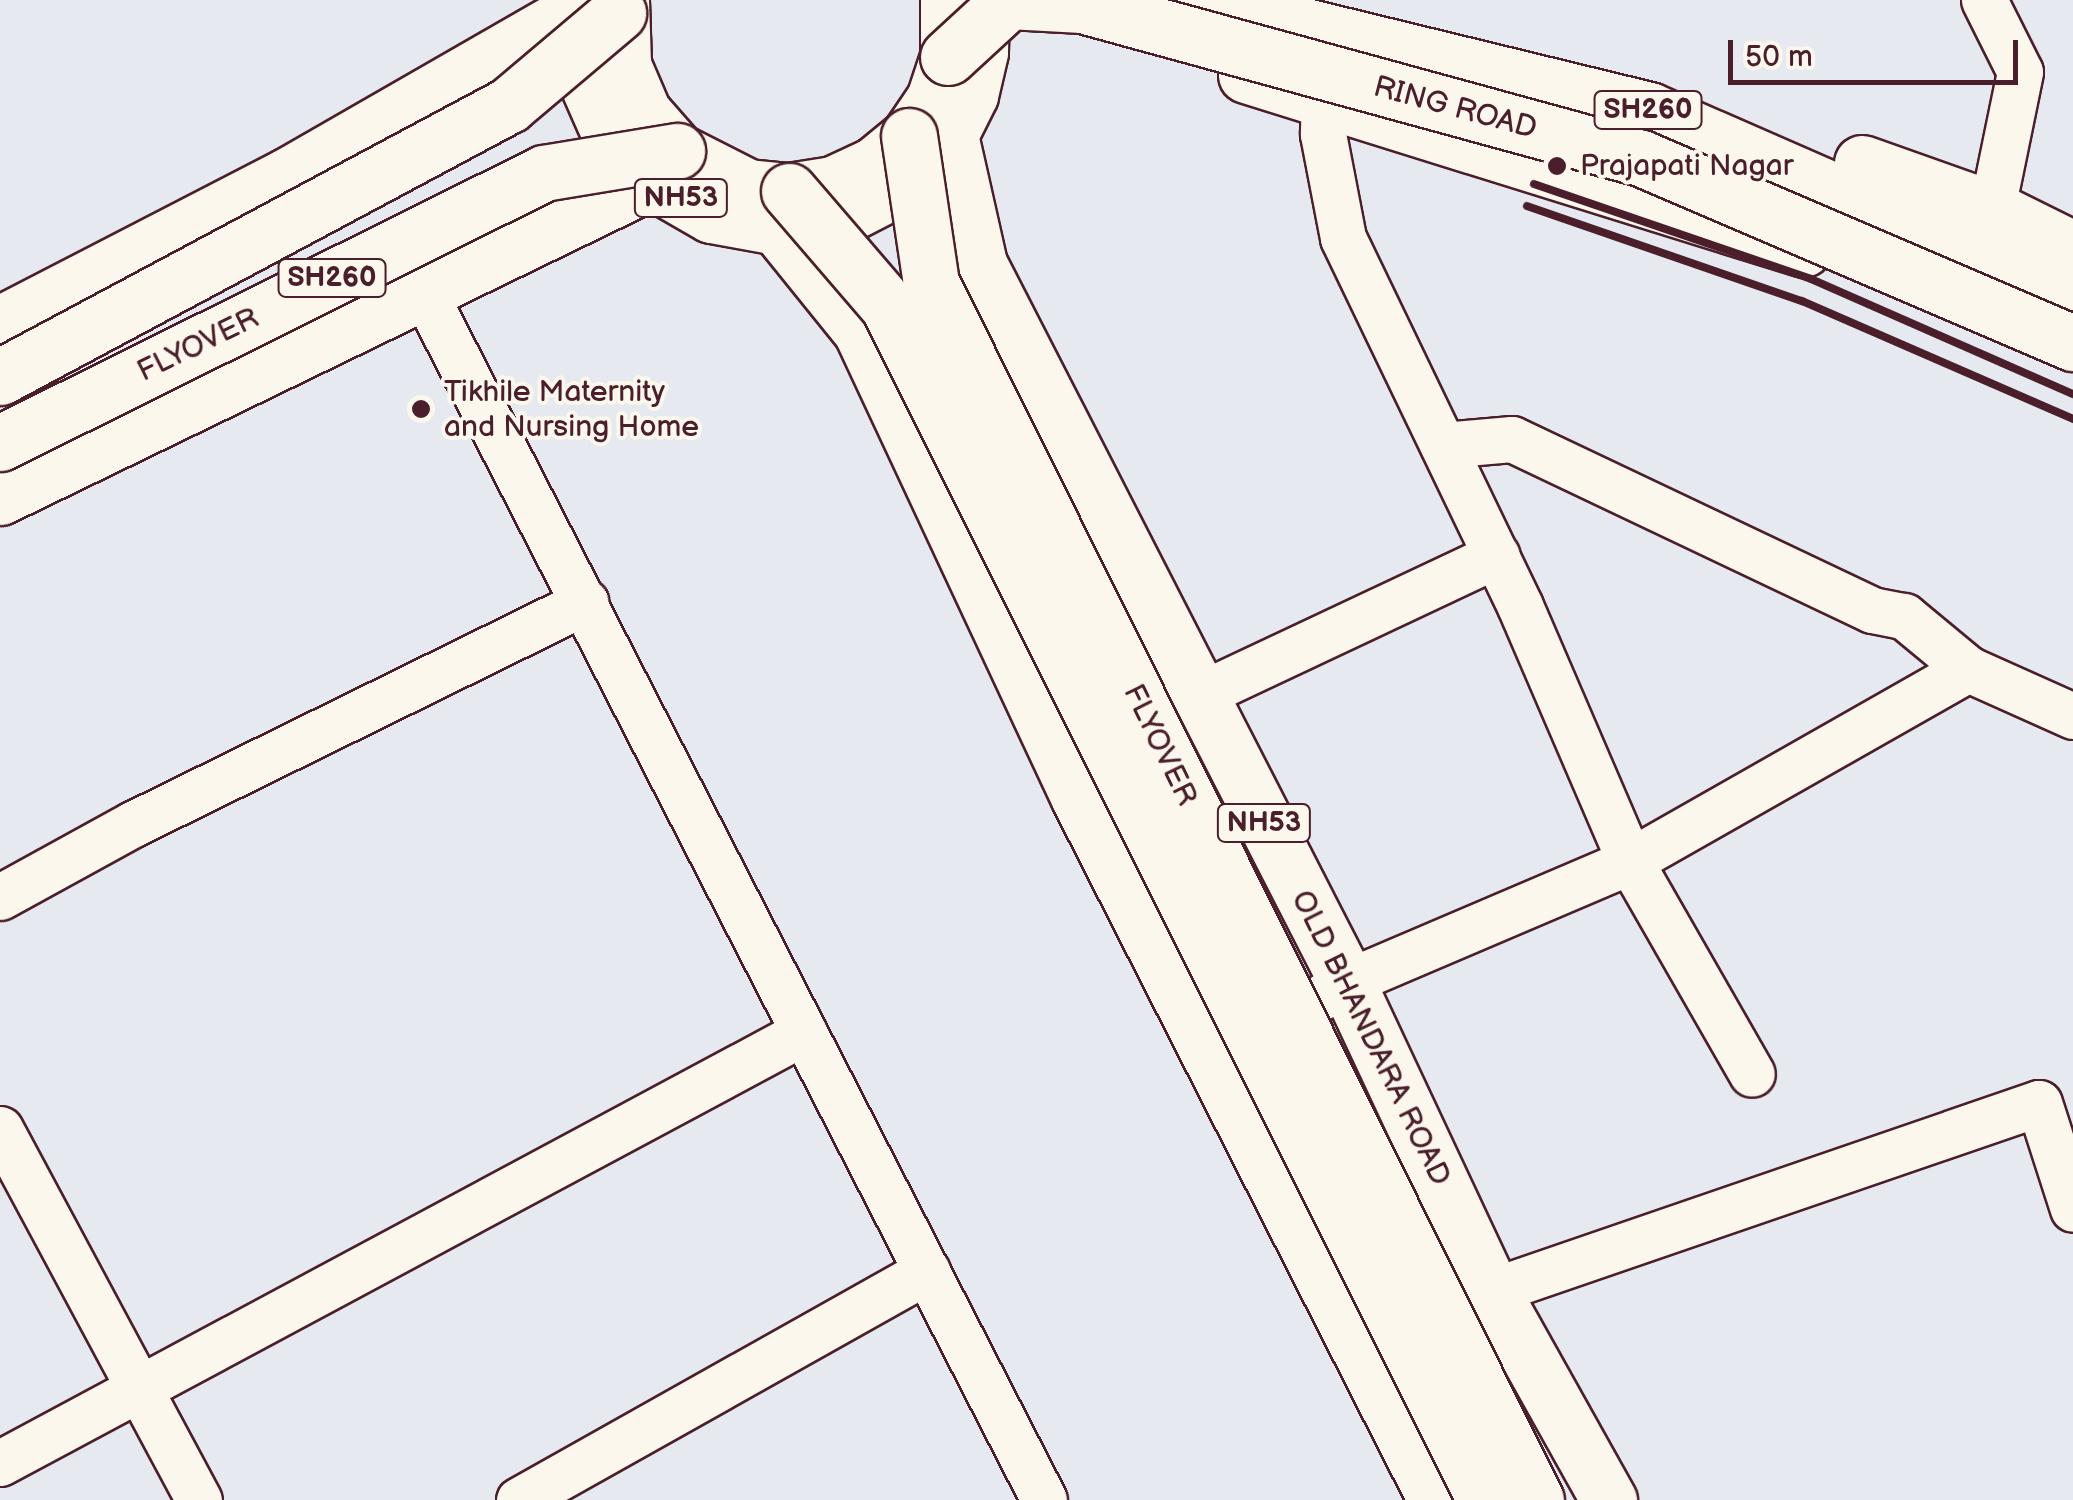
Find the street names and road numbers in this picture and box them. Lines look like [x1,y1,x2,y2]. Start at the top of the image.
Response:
street label: RING ROAD [1370,69,1540,147]
road number: SH260 [1593,87,1703,133]
road number: NH53 [634,175,728,221]
road number: SH260 [277,255,387,301]
street label: FLYOVER [131,300,265,390]
street label: FLYOVER [1115,678,1205,812]
road number: NH53 [1216,800,1312,846]
street label: OLD BHANDARA ROAD [1284,885,1458,1191]

